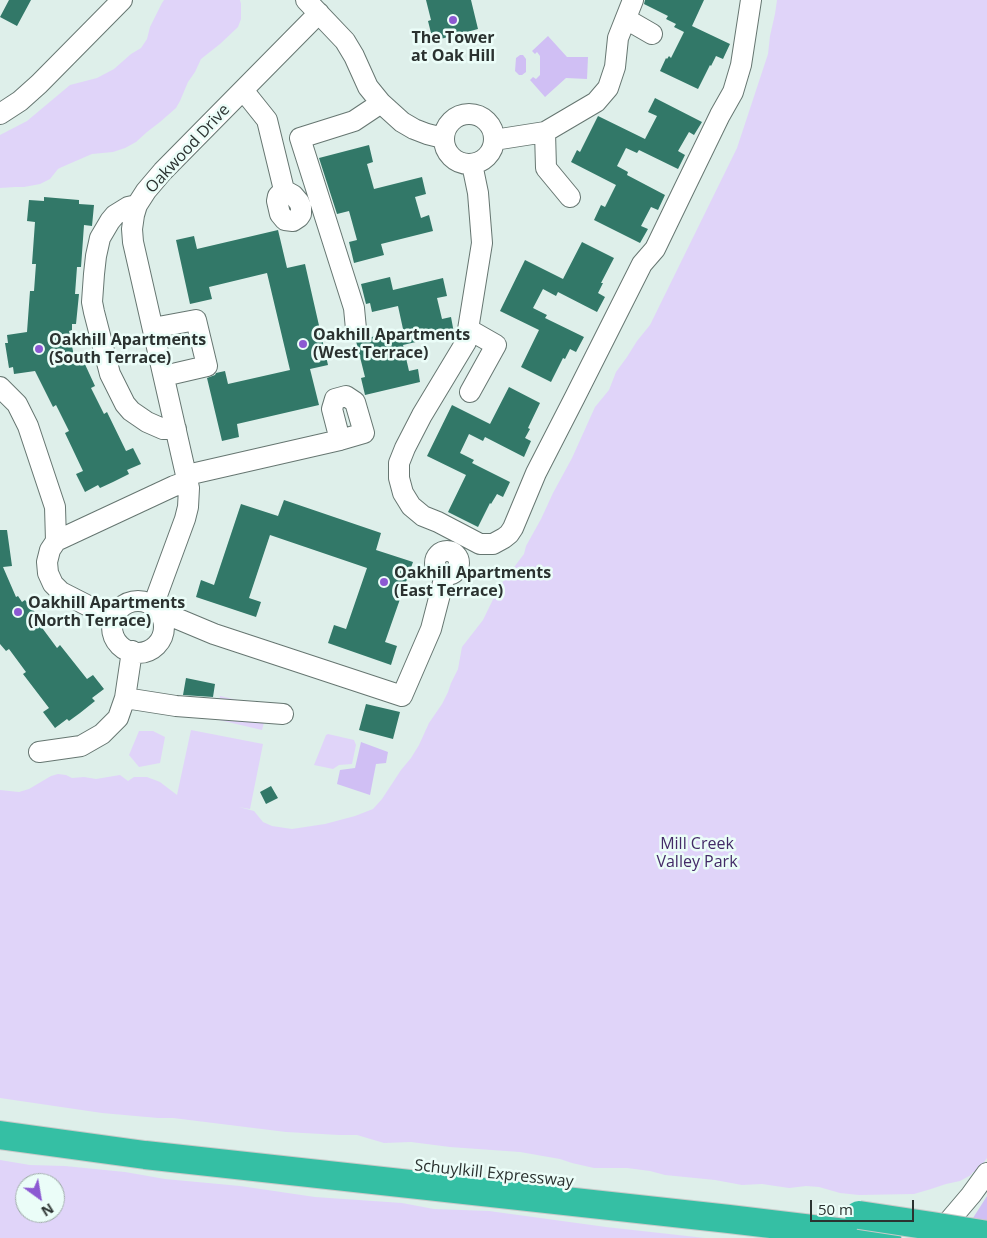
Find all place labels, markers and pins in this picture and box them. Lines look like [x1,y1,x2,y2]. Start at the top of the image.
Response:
marker: The Tower at Oak Hill [447,14,459,26]
place label: The Tower at Oak Hill [411,28,495,66]
place label: Oakhill Apartments (West Terrace) [313,325,470,363]
place label: Oakhill Apartments (South Terrace) [49,330,206,368]
marker: Oakhill Apartments (West Terrace) [297,338,309,350]
marker: Oakhill Apartments (South Terrace) [33,343,45,355]
place label: Oakhill Apartments (East Terrace) [394,563,551,601]
marker: Oakhill Apartments (East Terrace) [378,576,390,588]
place label: Oakhill Apartments (North Terrace) [28,593,185,631]
marker: Oakhill Apartments (North Terrace) [12,606,24,618]

